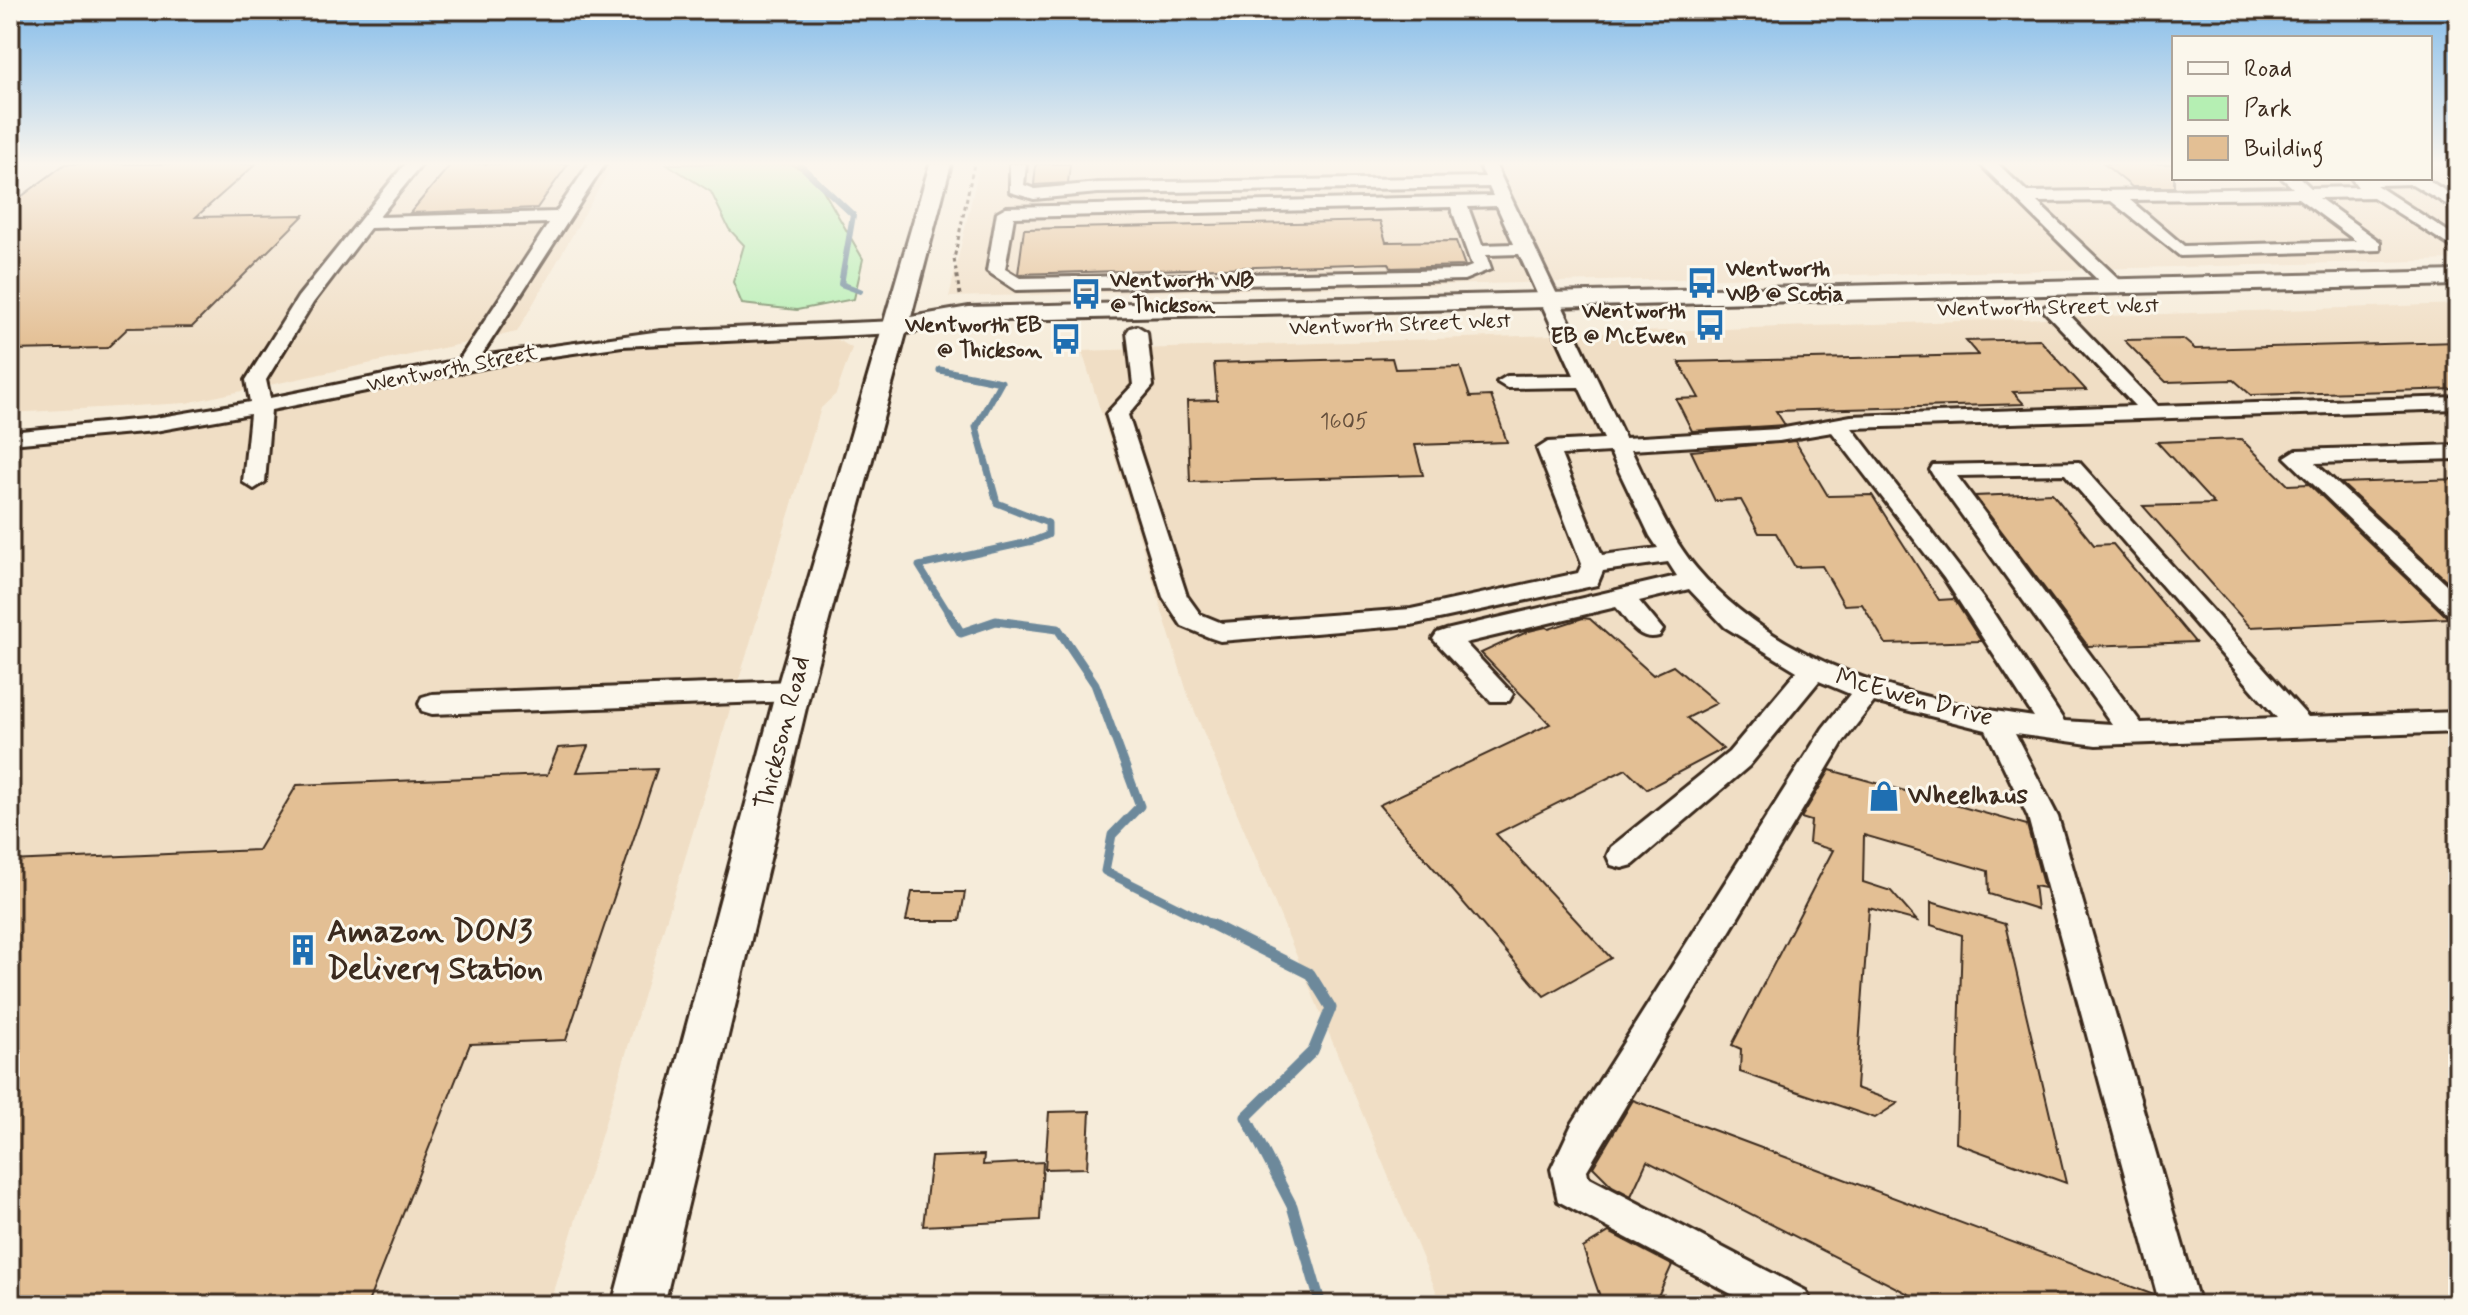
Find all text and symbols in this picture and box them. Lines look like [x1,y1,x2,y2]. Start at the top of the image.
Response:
legend [2172,36,2432,180]
text: Road [2244,54,2292,85]
text: Park [2244,94,2292,125]
text: Building [2244,134,2324,168]
place label: Wentworth WB @ Scotia [1725,256,1844,309]
bus stop icon: Wentworth WB @ Scotia [1685,266,1719,300]
place label: Wentworth WB @ Thickson [1109,267,1254,320]
bus stop icon: Wentworth WB @ Thickson [1069,277,1103,311]
street label: Wentworth Street West [1937,292,2159,324]
place label: Wentworth EB @ McEwen [1551,298,1686,351]
street label: Wentworth Street West [1289,307,1511,343]
bus stop icon: Wentworth EB @ McEwen [1693,308,1727,342]
place label: Wentworth EB @ Thickson [904,312,1043,365]
bus stop icon: Wentworth EB @ Thickson [1049,322,1083,356]
street label: Wentworth Street [364,339,540,399]
house number: 1605 [1320,408,1368,436]
street label: Thickson Road [748,653,818,813]
street label: McEwen Drive [1832,661,1996,735]
shop icon: Wheelhaus [1867,779,1901,813]
place label: Wheelhaus [1907,779,2028,813]
place label: Amazon DON3 Delivery Station [327,911,543,990]
building icon: Amazon DON3 Delivery Station [286,933,320,967]

